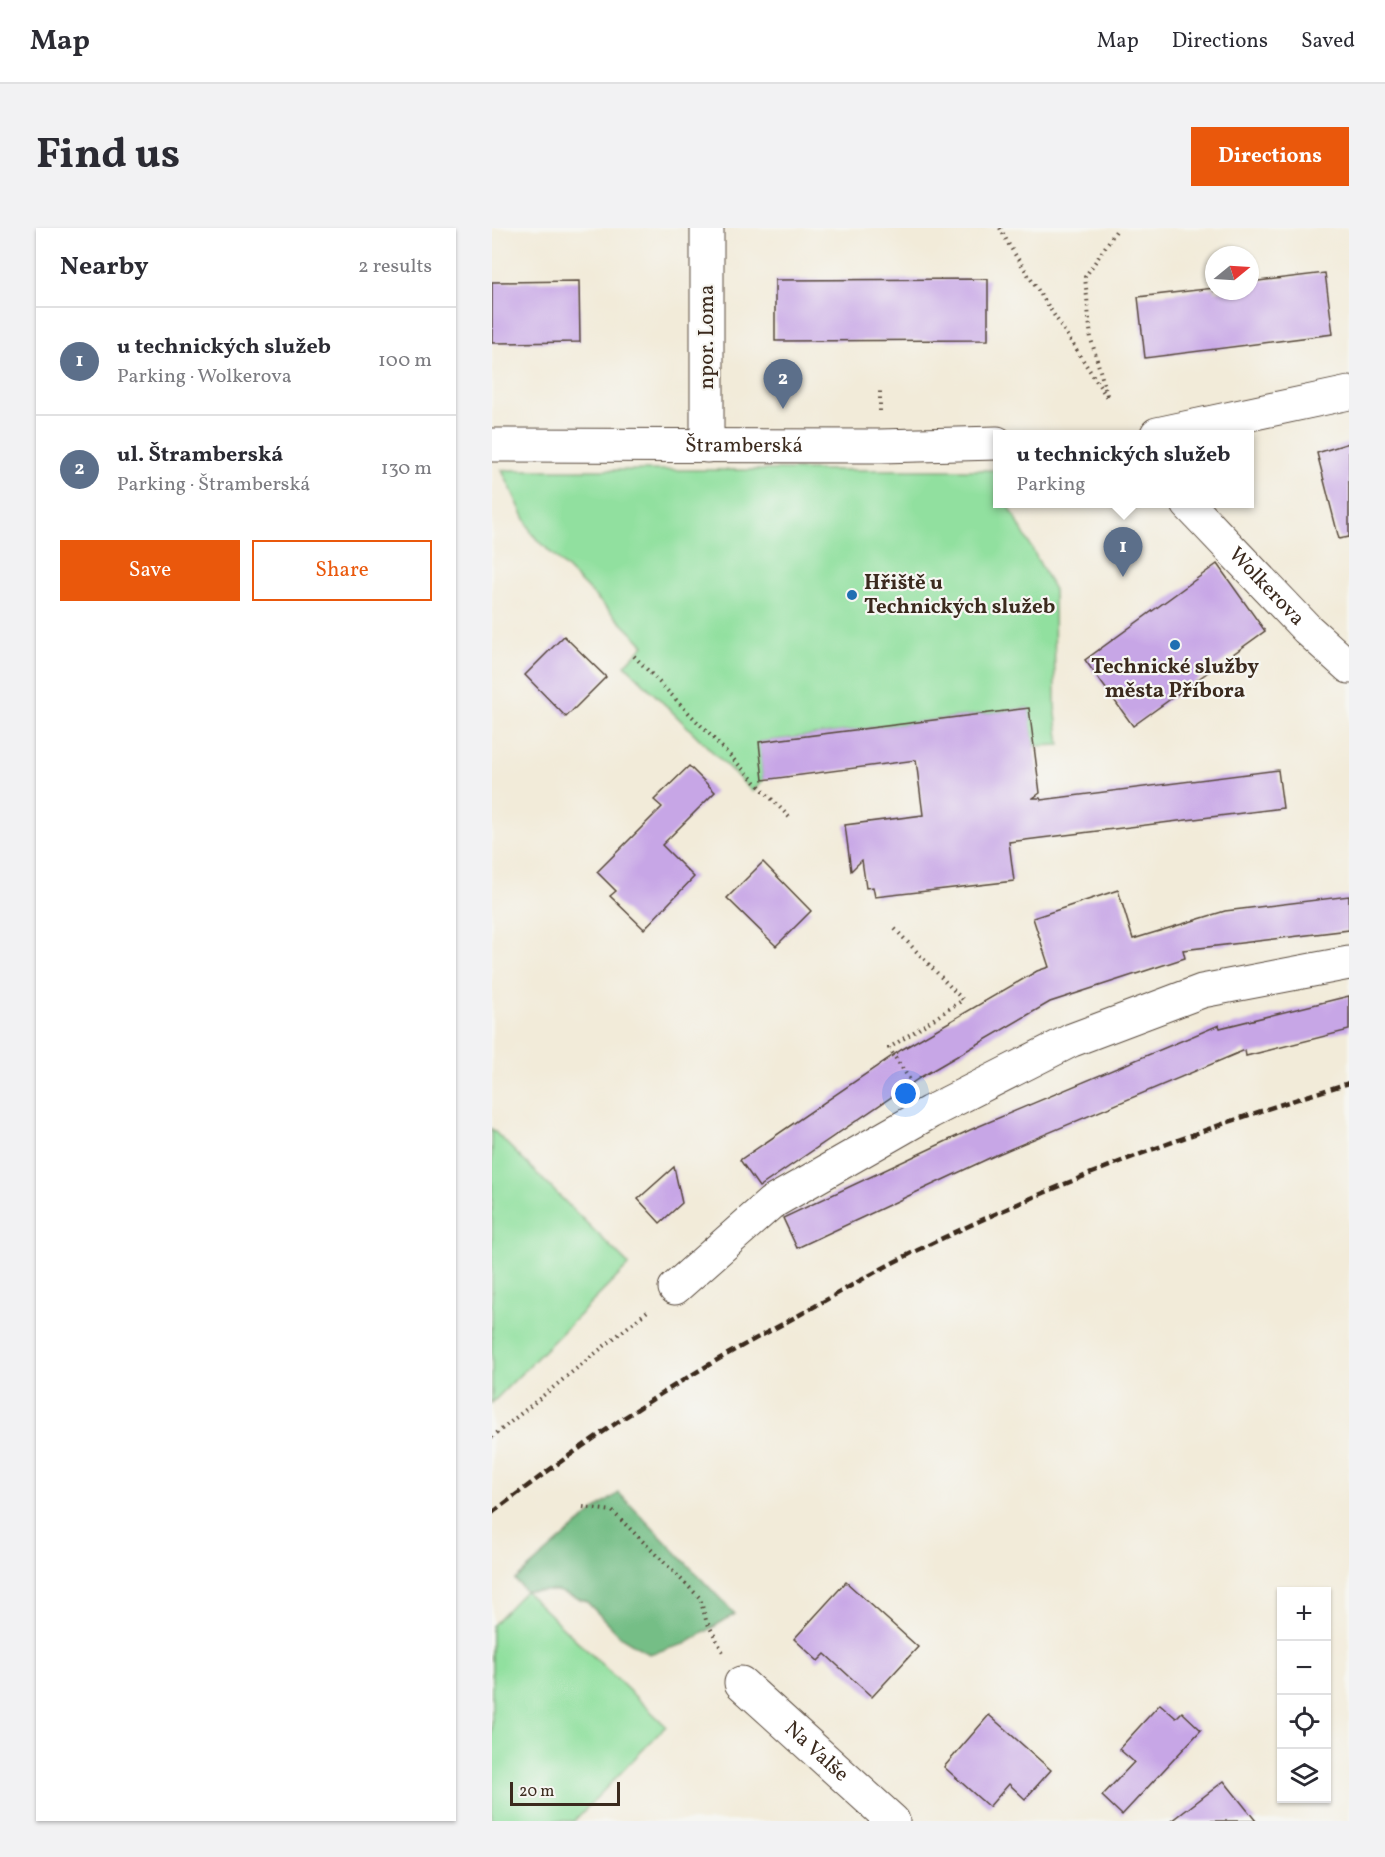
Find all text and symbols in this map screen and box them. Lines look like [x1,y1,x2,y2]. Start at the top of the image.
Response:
text: Map [30,22,90,61]
text: Map [1097,27,1139,56]
text: Directions [1172,27,1268,56]
text: Saved [1301,27,1355,56]
text: Find us [36,127,180,186]
button: Directions [1191,127,1349,186]
north arrow [1205,246,1259,300]
text: Nearby [60,249,149,285]
text: 2 results [358,253,432,281]
street label: npor. Loma [693,285,722,389]
text: u technických služeb [117,332,331,363]
text: 1 [75,347,84,375]
text: 100 m [378,347,432,375]
pin: 2 [764,360,802,409]
text: Parking · Wolkerova [117,363,292,391]
popup [993,430,1254,508]
street label: Štramberská [685,431,803,460]
text: ul. Štramberská [117,440,283,471]
text: u technických služeb [1017,440,1230,471]
text: 2 [74,455,85,483]
text: 130 m [381,455,432,483]
text: Parking · Štramberská [117,471,310,499]
text: Parking [1017,471,1086,499]
pin: 1 [1104,528,1142,577]
button: Save [60,540,240,601]
button: Share [252,540,432,601]
street label: Wolkerova [1222,541,1311,632]
place label: Hřiště u Technických služeb [864,569,1055,622]
marker: Hřiště u Technických služeb [845,588,859,602]
marker: Technické služby města Příbora [1168,638,1182,652]
place label: Technické služby města Příbora [1091,653,1259,706]
your location [891,1079,920,1108]
map controls [1277,1587,1331,1803]
button: + [1277,1587,1331,1641]
button: − [1277,1641,1331,1695]
button: locate [1277,1695,1331,1749]
street label: Na Valše [778,1715,855,1788]
button: layers [1277,1749,1331,1803]
scale bar [510,1779,620,1806]
text: 20 m [519,1781,554,1803]

